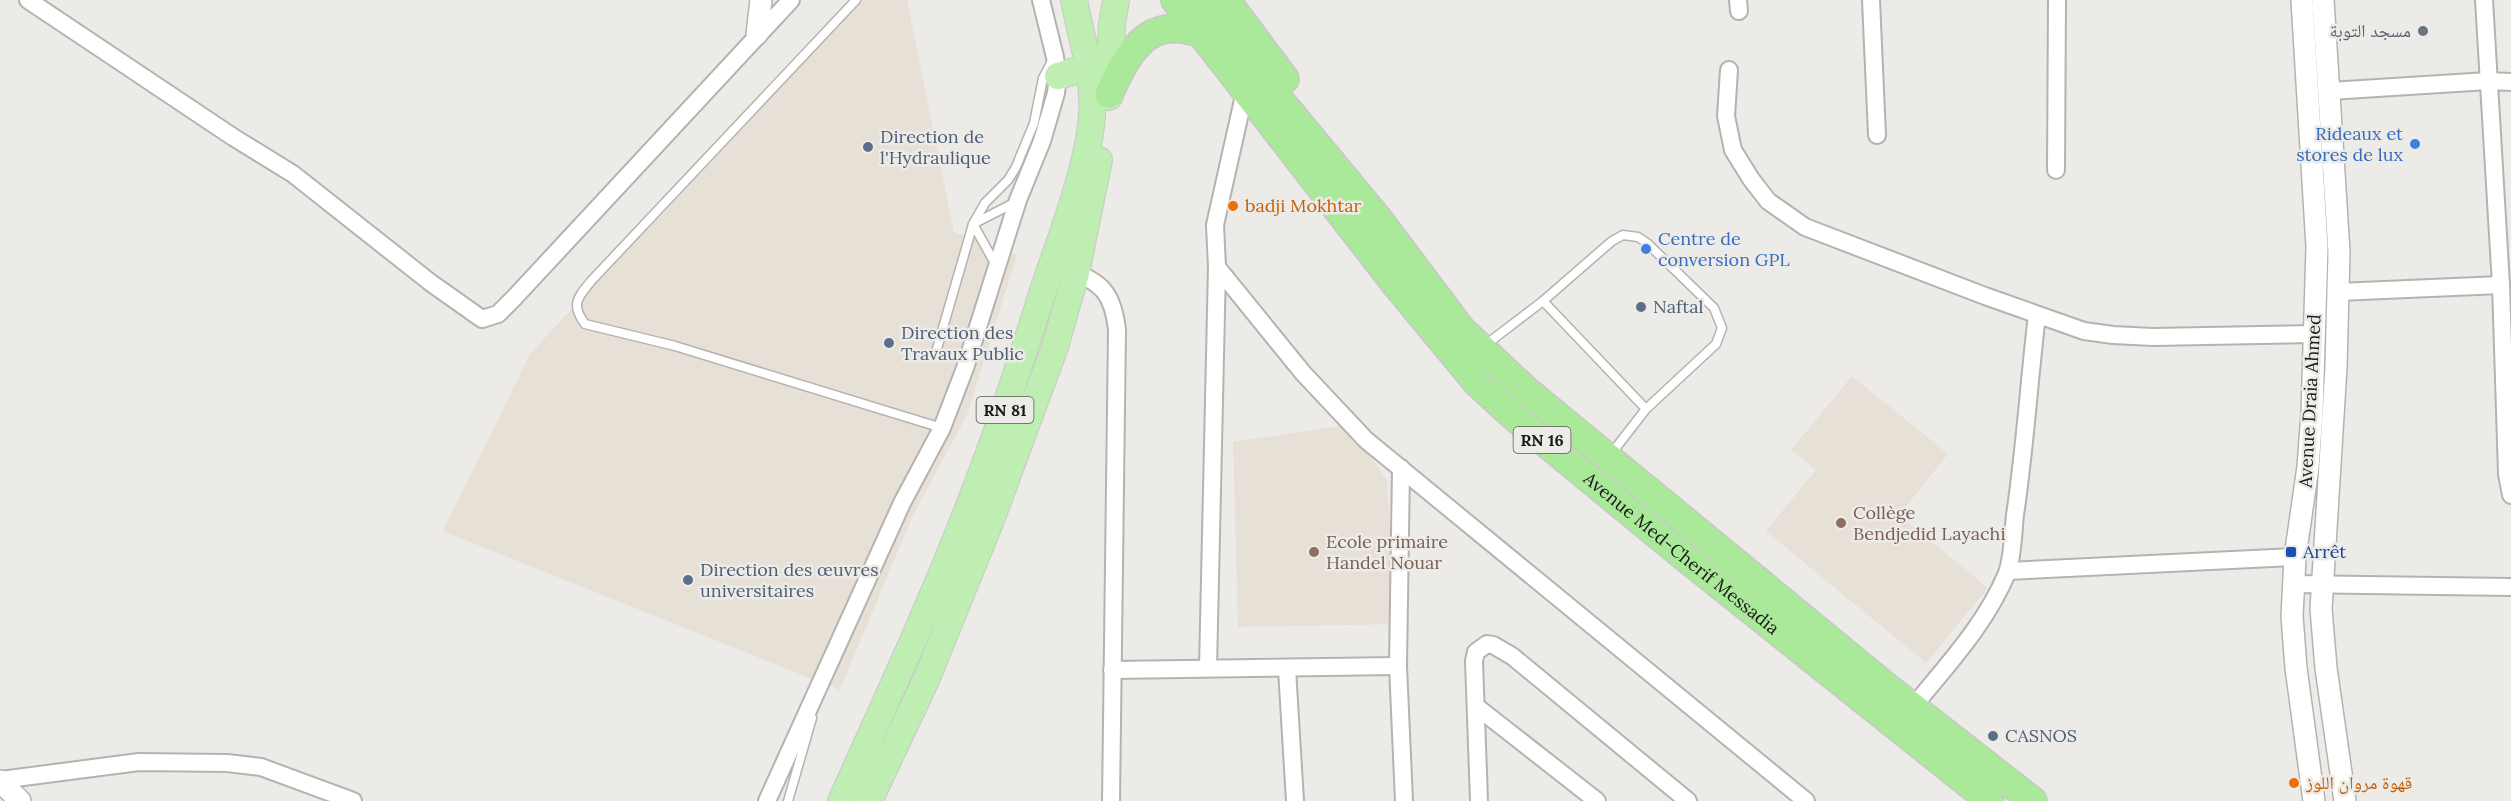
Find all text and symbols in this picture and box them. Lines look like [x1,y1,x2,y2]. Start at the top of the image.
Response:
place label: مسجد التوبة [2330,19,2411,42]
marker: مسجد التوبة [2416,24,2430,38]
place label: Rideaux et stores de lux [2296,122,2403,166]
place label: Direction de l'Hydraulique [880,125,991,169]
marker: Rideaux et stores de lux [2408,137,2422,151]
marker: Direction de l'Hydraulique [861,140,875,154]
place label: badji Mokhtar [1245,194,1361,217]
marker: badji Mokhtar [1226,199,1240,213]
place label: Centre de conversion GPL [1658,227,1790,271]
marker: Centre de conversion GPL [1639,242,1653,256]
place label: Naftal [1653,295,1703,318]
marker: Naftal [1634,300,1648,314]
street label: Avenue Draia Ahmed [2293,313,2326,489]
place label: Direction des Travaux Public [901,321,1024,365]
marker: Direction des Travaux Public [882,336,896,350]
road number: RN 81 [976,397,1034,423]
road number: RN 16 [1514,427,1570,453]
street label: Avenue Med-Cherif Messadia [1578,466,1784,639]
place label: Collège Bendjedid Layachi [1853,501,2005,545]
marker: Collège Bendjedid Layachi [1834,516,1848,530]
place label: Ecole primaire Handel Nouar [1326,530,1448,574]
place label: Arrêt [2302,540,2346,563]
marker: Ecole primaire Handel Nouar [1307,545,1321,559]
marker: Arrêt [2284,545,2298,559]
place label: Direction des œuvres universitaires [700,558,879,602]
marker: Direction des œuvres universitaires [681,573,695,587]
place label: CASNOS [2005,724,2077,747]
marker: CASNOS [1986,729,2000,743]
place label: قهوة مروان اللوز [2305,771,2412,794]
marker: قهوة مروان اللوز [2287,776,2301,790]

